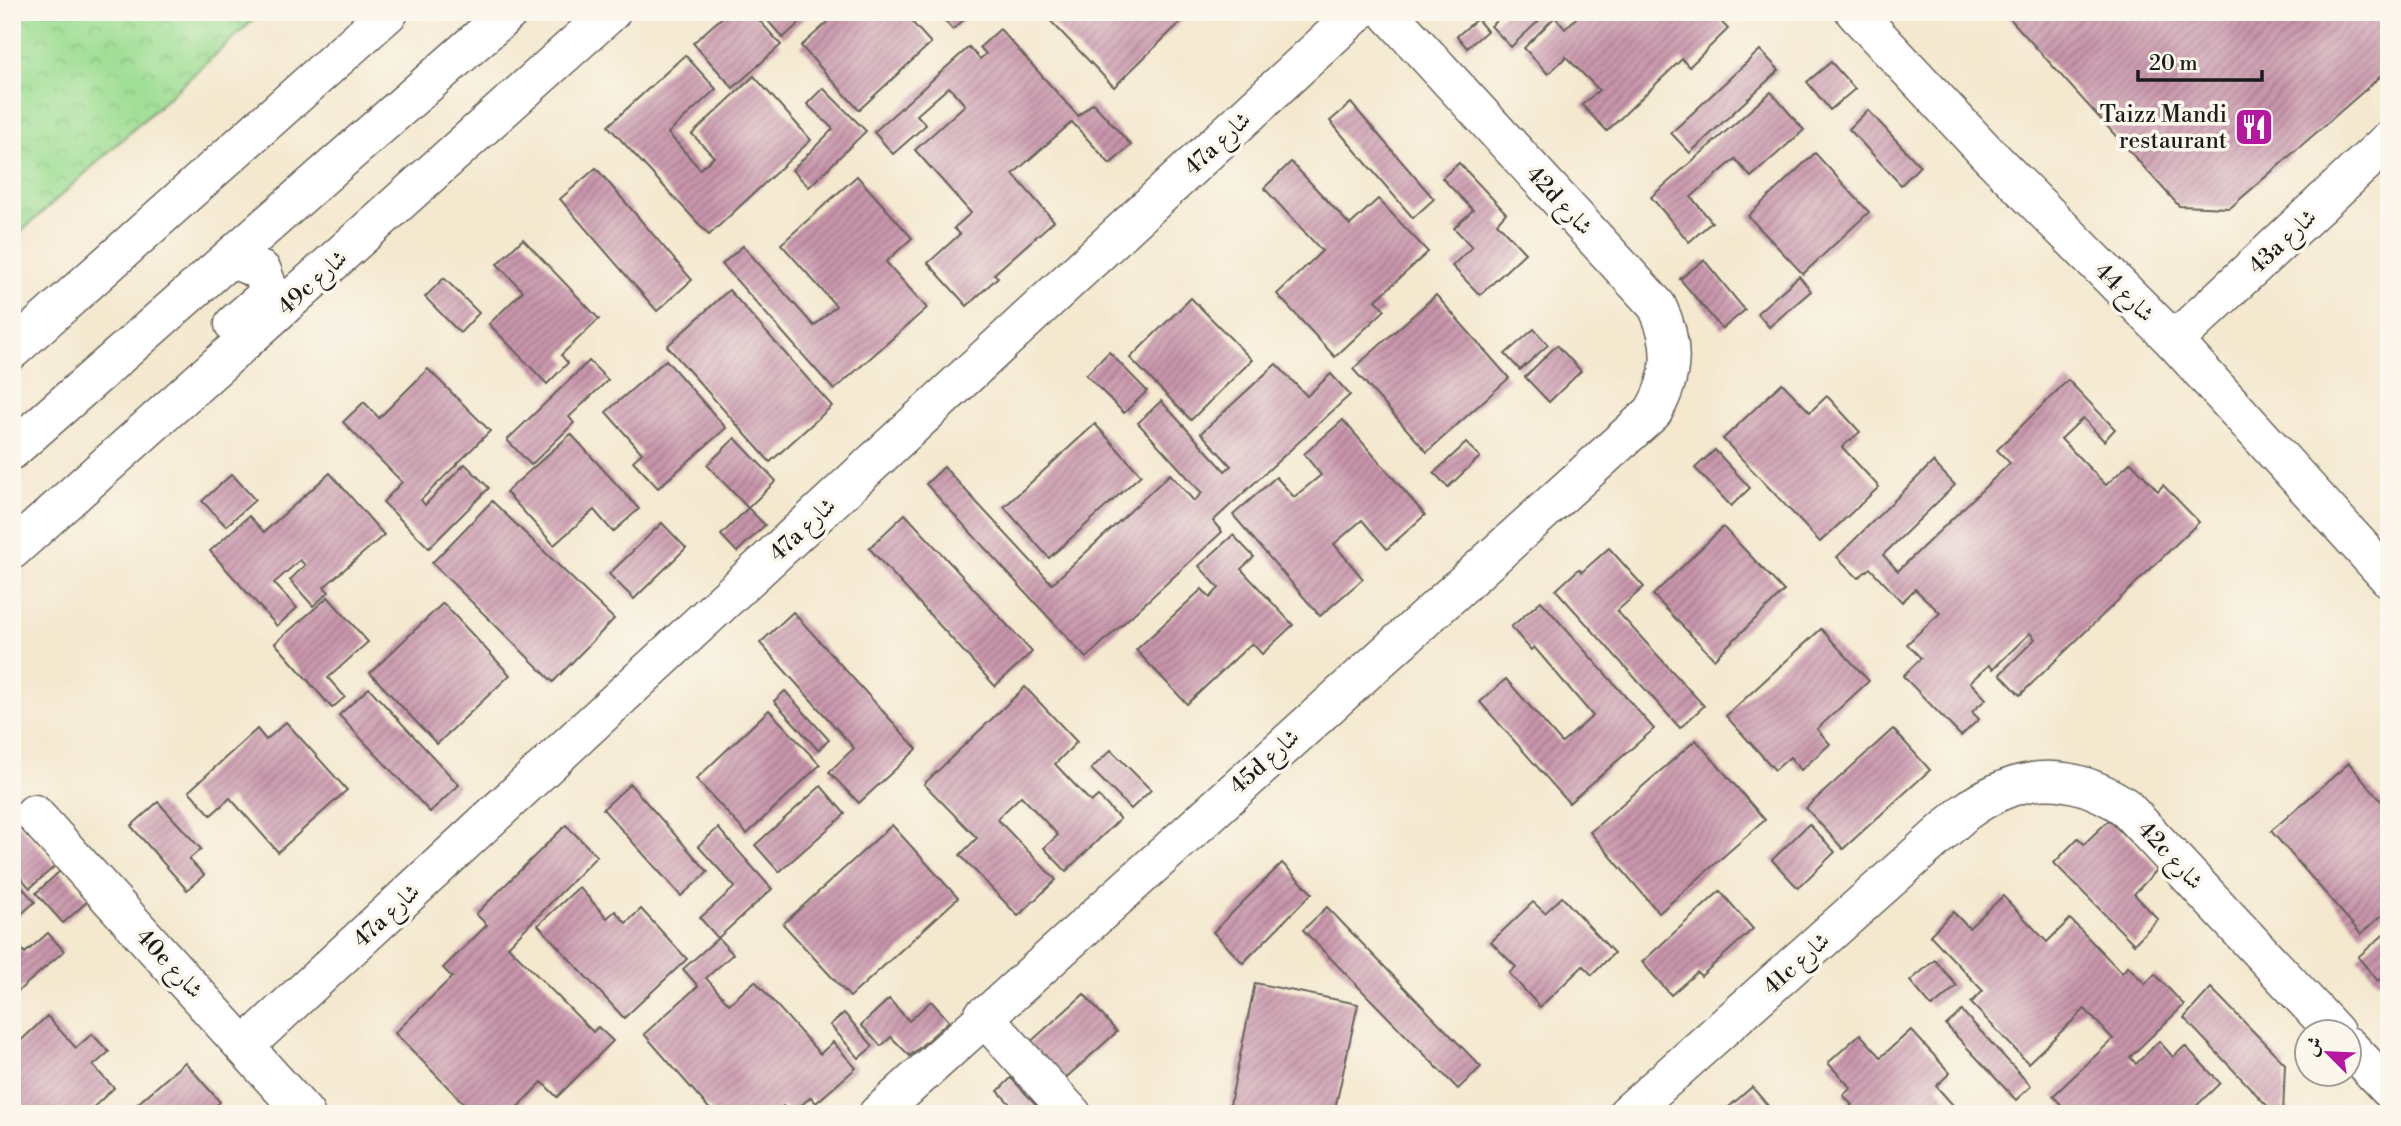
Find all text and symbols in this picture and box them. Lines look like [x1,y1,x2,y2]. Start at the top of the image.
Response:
scale bar [2138,38,2263,82]
text: 20 m [2149,51,2198,77]
place label: Taizz Mandi restaurant [2100,101,2227,155]
street label: 47a شارع [1179,106,1260,185]
restaurant icon: Taizz Mandi restaurant [2233,106,2275,148]
street label: 42d شارع [1517,160,1598,245]
street label: 43a شارع [2243,203,2326,284]
street label: 49c شارع [272,244,357,325]
street label: شارع 44 [2085,257,2160,332]
street label: 47a شارع [764,492,845,571]
street label: 45d شارع [1224,723,1309,804]
street label: 42c شارع [2128,816,2209,899]
street label: 47a شارع [348,878,429,957]
street label: 40e شارع [126,923,209,1008]
street label: 41c شارع [1758,927,1839,1005]
north arrow [2292,1018,2362,1088]
text: ش [2299,1033,2328,1060]

